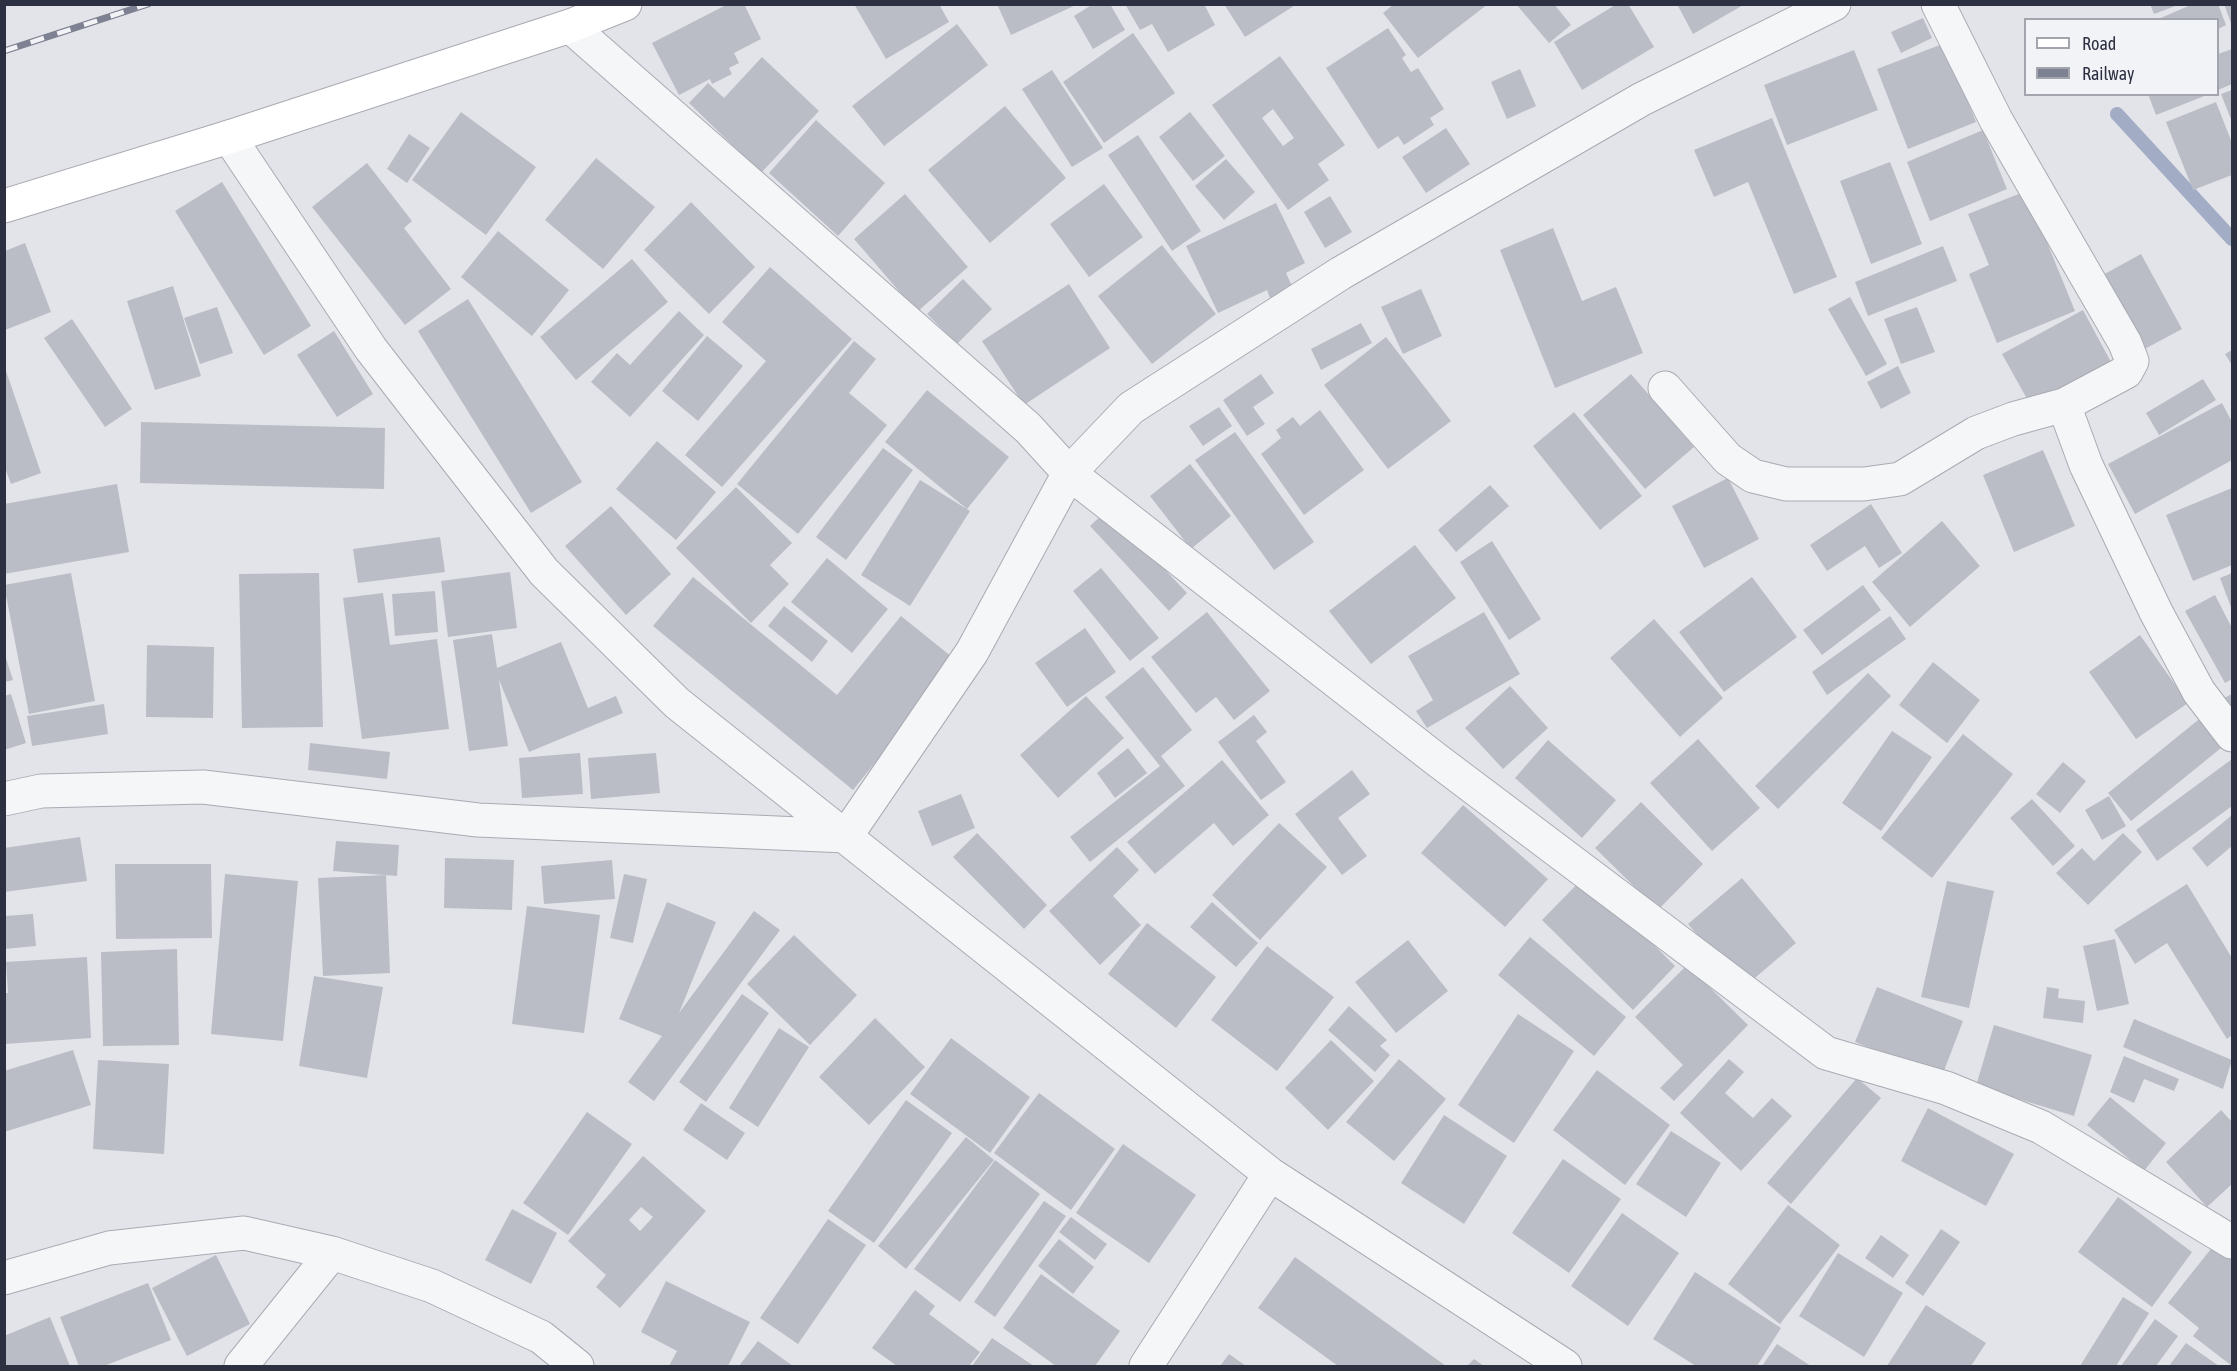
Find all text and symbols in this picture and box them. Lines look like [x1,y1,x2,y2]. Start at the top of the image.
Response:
legend [2024,18,2219,96]
text: Road [2082,33,2116,54]
text: Railway [2082,63,2134,84]

